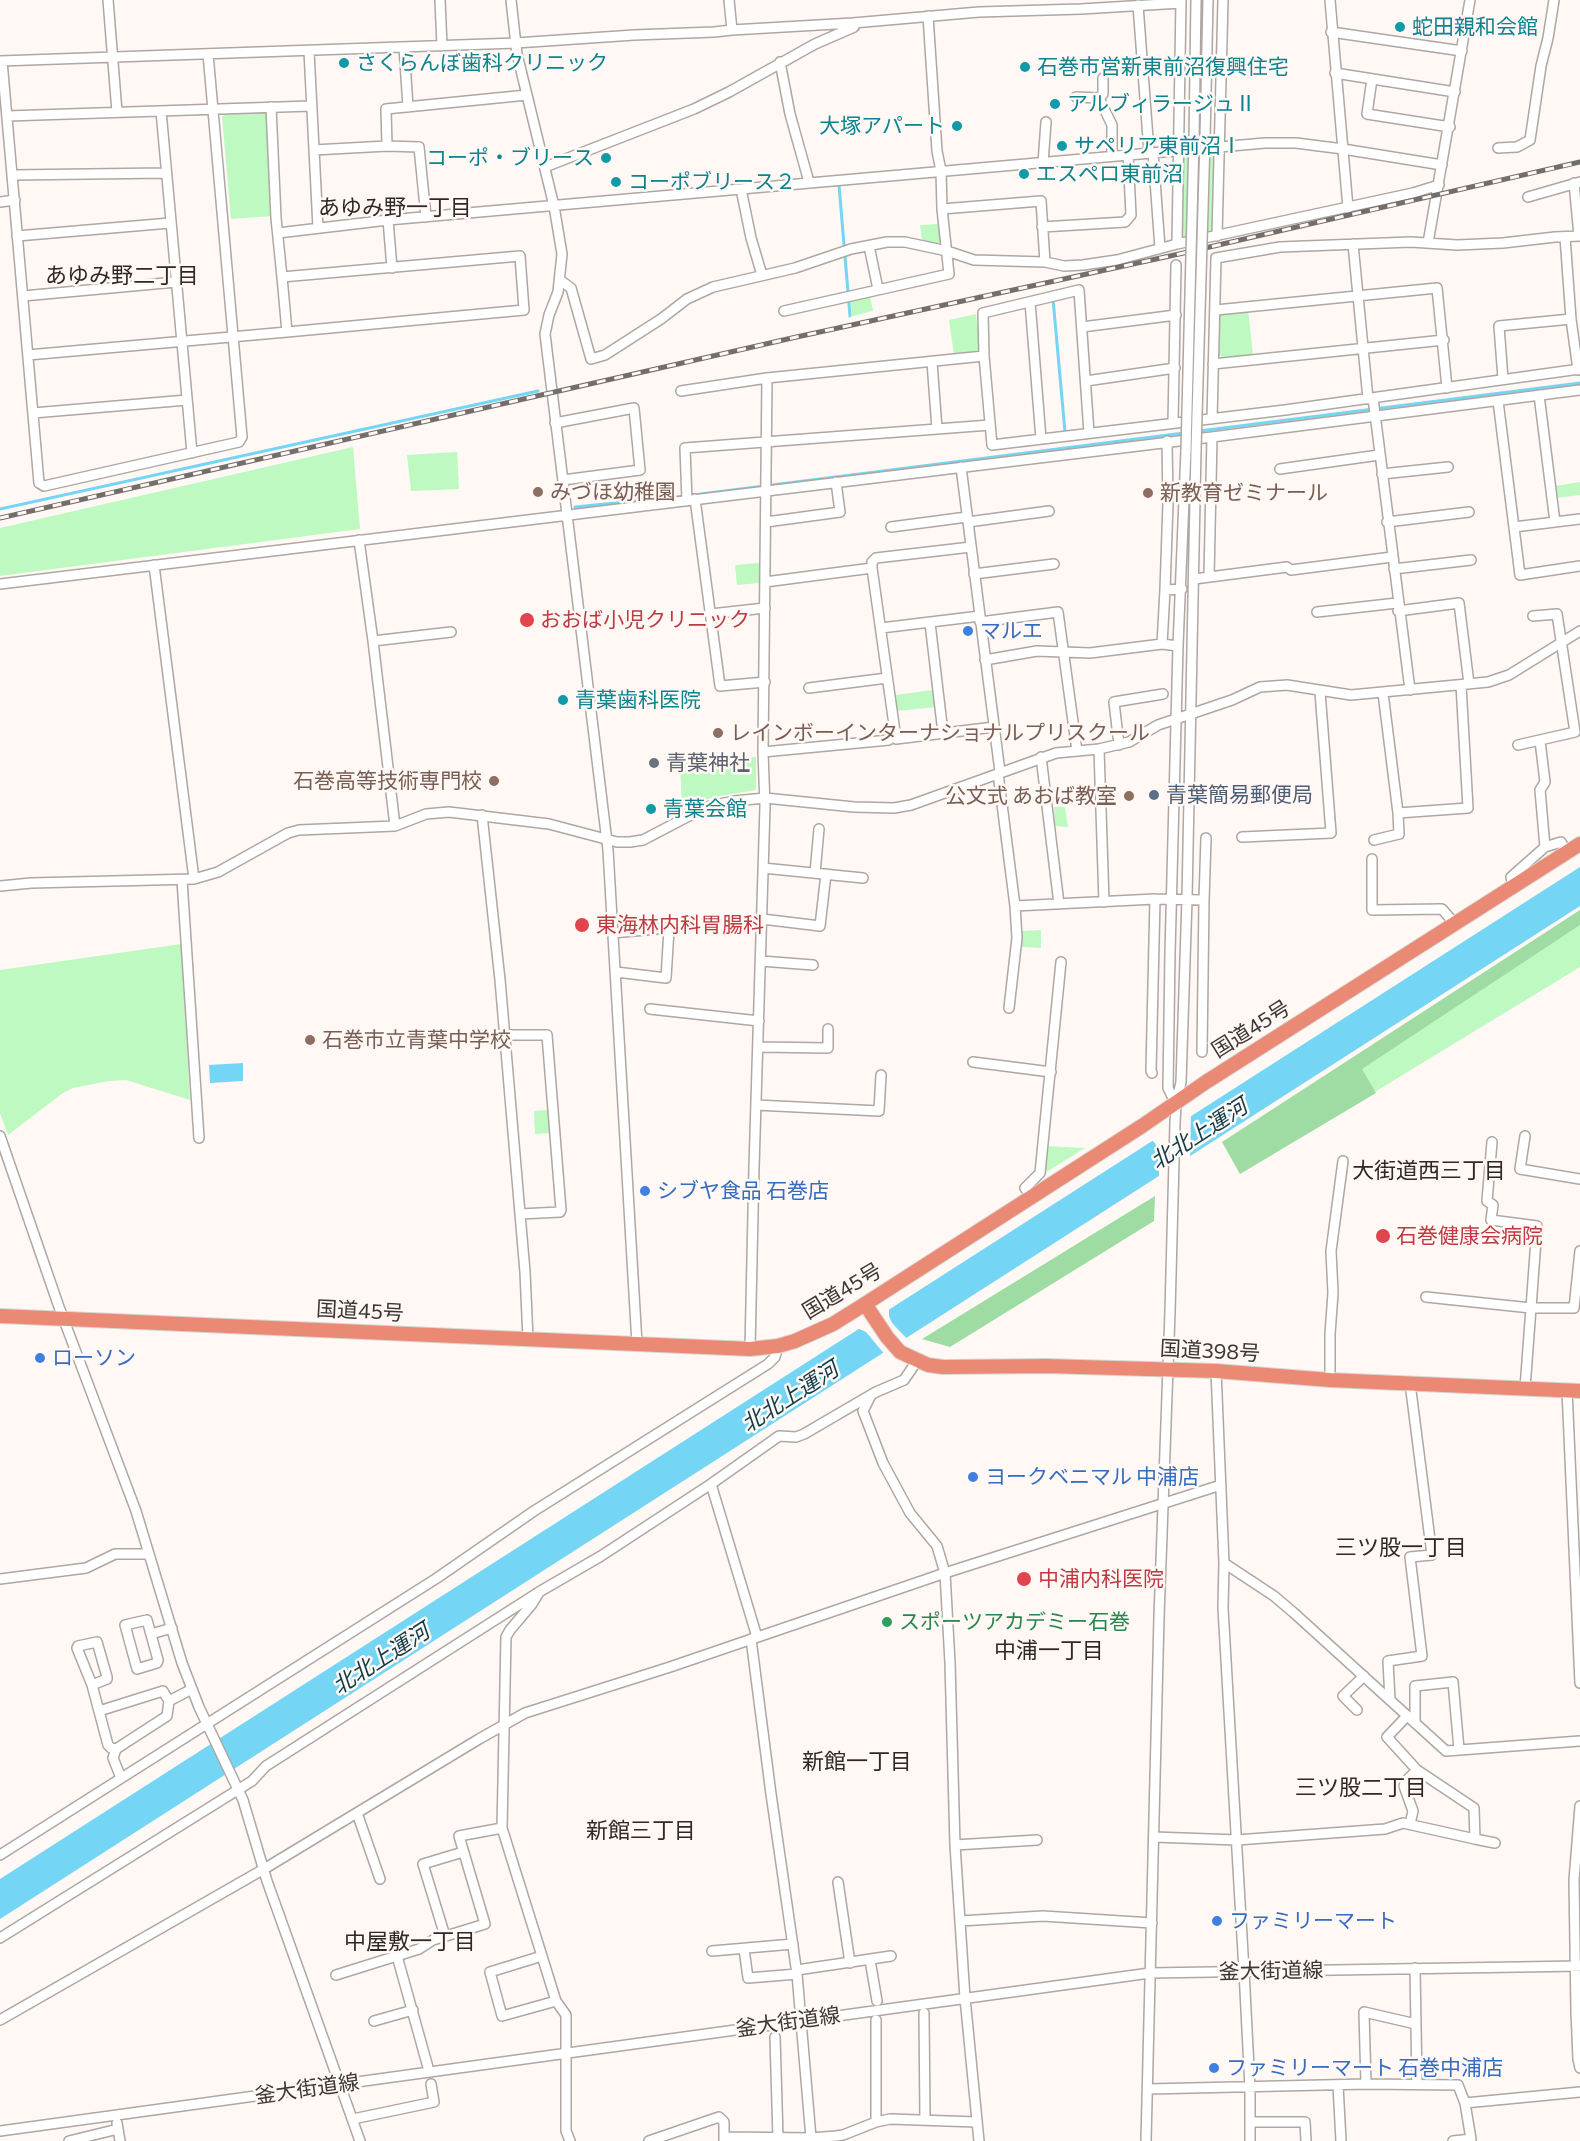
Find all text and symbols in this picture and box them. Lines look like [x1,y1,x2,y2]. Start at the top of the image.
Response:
place label: 蛇田親和会館 [1412,14,1538,40]
marker: 蛇田親和会館 [1393,20,1407,34]
place label: さくらんぼ歯科クリニック [356,50,608,76]
place label: 石巻市営新東前沼復興住宅 [1037,54,1289,80]
marker: さくらんぼ歯科クリニック [337,56,351,70]
marker: 石巻市営新東前沼復興住宅 [1018,60,1032,74]
place label: アルブィラージュⅡ [1067,91,1256,117]
marker: アルブィラージュⅡ [1048,97,1062,111]
place label: 大塚アパート [819,113,945,139]
marker: 大塚アパート [950,119,964,133]
place label: サペリア東前沼Ⅰ [1074,133,1242,159]
marker: サペリア東前沼Ⅰ [1055,139,1069,153]
place label: コーポ・ブリース [426,145,594,171]
marker: コーポ・ブリース [599,151,613,165]
place label: エスペロ東前沼 [1036,161,1183,187]
marker: エスペロ東前沼 [1017,167,1031,181]
place label: コーポブリース２ [628,169,796,195]
marker: コーポブリース２ [609,175,623,189]
district label: あゆみ野一丁目 [318,195,472,221]
district label: あゆみ野二丁目 [45,263,199,289]
place label: みづほ幼稚園 [550,479,676,505]
place label: 新教育ゼミナール [1160,480,1328,506]
marker: みづほ幼稚園 [531,485,545,499]
marker: 新教育ゼミナール [1141,486,1155,500]
place label: おおば小児クリニック [540,607,750,633]
marker: おおば小児クリニック [518,611,536,629]
place label: マルエ [980,618,1043,644]
marker: マルエ [961,624,975,638]
place label: 青葉歯科医院 [575,687,701,713]
marker: 青葉歯科医院 [556,693,570,707]
place label: レインボーインターナショナルプリスクール [730,720,1150,746]
marker: レインボーインターナショナルプリスクール [711,726,725,740]
place label: 青葉神社 [666,750,750,776]
marker: 青葉神社 [647,756,661,770]
place label: 石巻高等技術専門校 [293,768,482,794]
marker: 石巻高等技術専門校 [487,774,501,788]
place label: 青葉簡易郵便局 [1166,782,1313,808]
place label: 公文式 あおば教室 [945,783,1117,809]
marker: 青葉簡易郵便局 [1147,788,1161,802]
marker: 公文式 あおば教室 [1122,789,1136,803]
place label: 青葉会館 [663,796,747,822]
marker: 青葉会館 [644,802,658,816]
place label: 東海林内科胃腸科 [596,912,764,938]
marker: 東海林内科胃腸科 [573,916,591,934]
street label: 国道45号 [1207,995,1295,1063]
place label: 石巻市立青葉中学校 [322,1027,511,1053]
marker: 石巻市立青葉中学校 [303,1033,317,1047]
water label: 北北上運河 [1146,1093,1252,1175]
district label: 大街道西三丁目 [1352,1158,1506,1184]
place label: シブヤ食品 石巻店 [657,1178,829,1204]
marker: シブヤ食品 石巻店 [638,1184,652,1198]
place label: 石巻健康会病院 [1396,1223,1543,1249]
marker: 石巻健康会病院 [1374,1227,1392,1245]
street label: 国道45号 [798,1258,886,1324]
street label: 国道45号 [316,1296,404,1326]
street label: 国道398号 [1159,1336,1261,1366]
place label: ローソン [52,1345,136,1371]
marker: ローソン [33,1351,47,1365]
water label: 北北上運河 [737,1356,843,1438]
place label: ヨークベニマル 中浦店 [985,1464,1199,1490]
marker: ヨークベニマル 中浦店 [966,1470,980,1484]
district label: 三ツ股一丁目 [1335,1535,1467,1561]
place label: 中浦内科医院 [1038,1566,1164,1592]
marker: 中浦内科医院 [1015,1570,1033,1588]
place label: スポーツアカデミー石巻 [899,1609,1130,1635]
marker: スポーツアカデミー石巻 [880,1615,894,1629]
water label: 北北上運河 [328,1618,434,1700]
district label: 中浦一丁目 [994,1638,1104,1664]
district label: 新館一丁目 [802,1749,912,1775]
district label: 三ツ股二丁目 [1295,1775,1427,1801]
district label: 新館三丁目 [586,1818,696,1844]
place label: ファミリーマート [1229,1908,1397,1934]
marker: ファミリーマート [1210,1914,1224,1928]
district label: 中屋敷一丁目 [344,1929,476,1955]
street label: 釜大街道線 [1218,1957,1324,1985]
street label: 釜大街道線 [734,2002,842,2042]
place label: ファミリーマート 石巻中浦店 [1226,2055,1503,2081]
marker: ファミリーマート 石巻中浦店 [1207,2061,1221,2075]
street label: 釜大街道線 [253,2069,361,2109]

